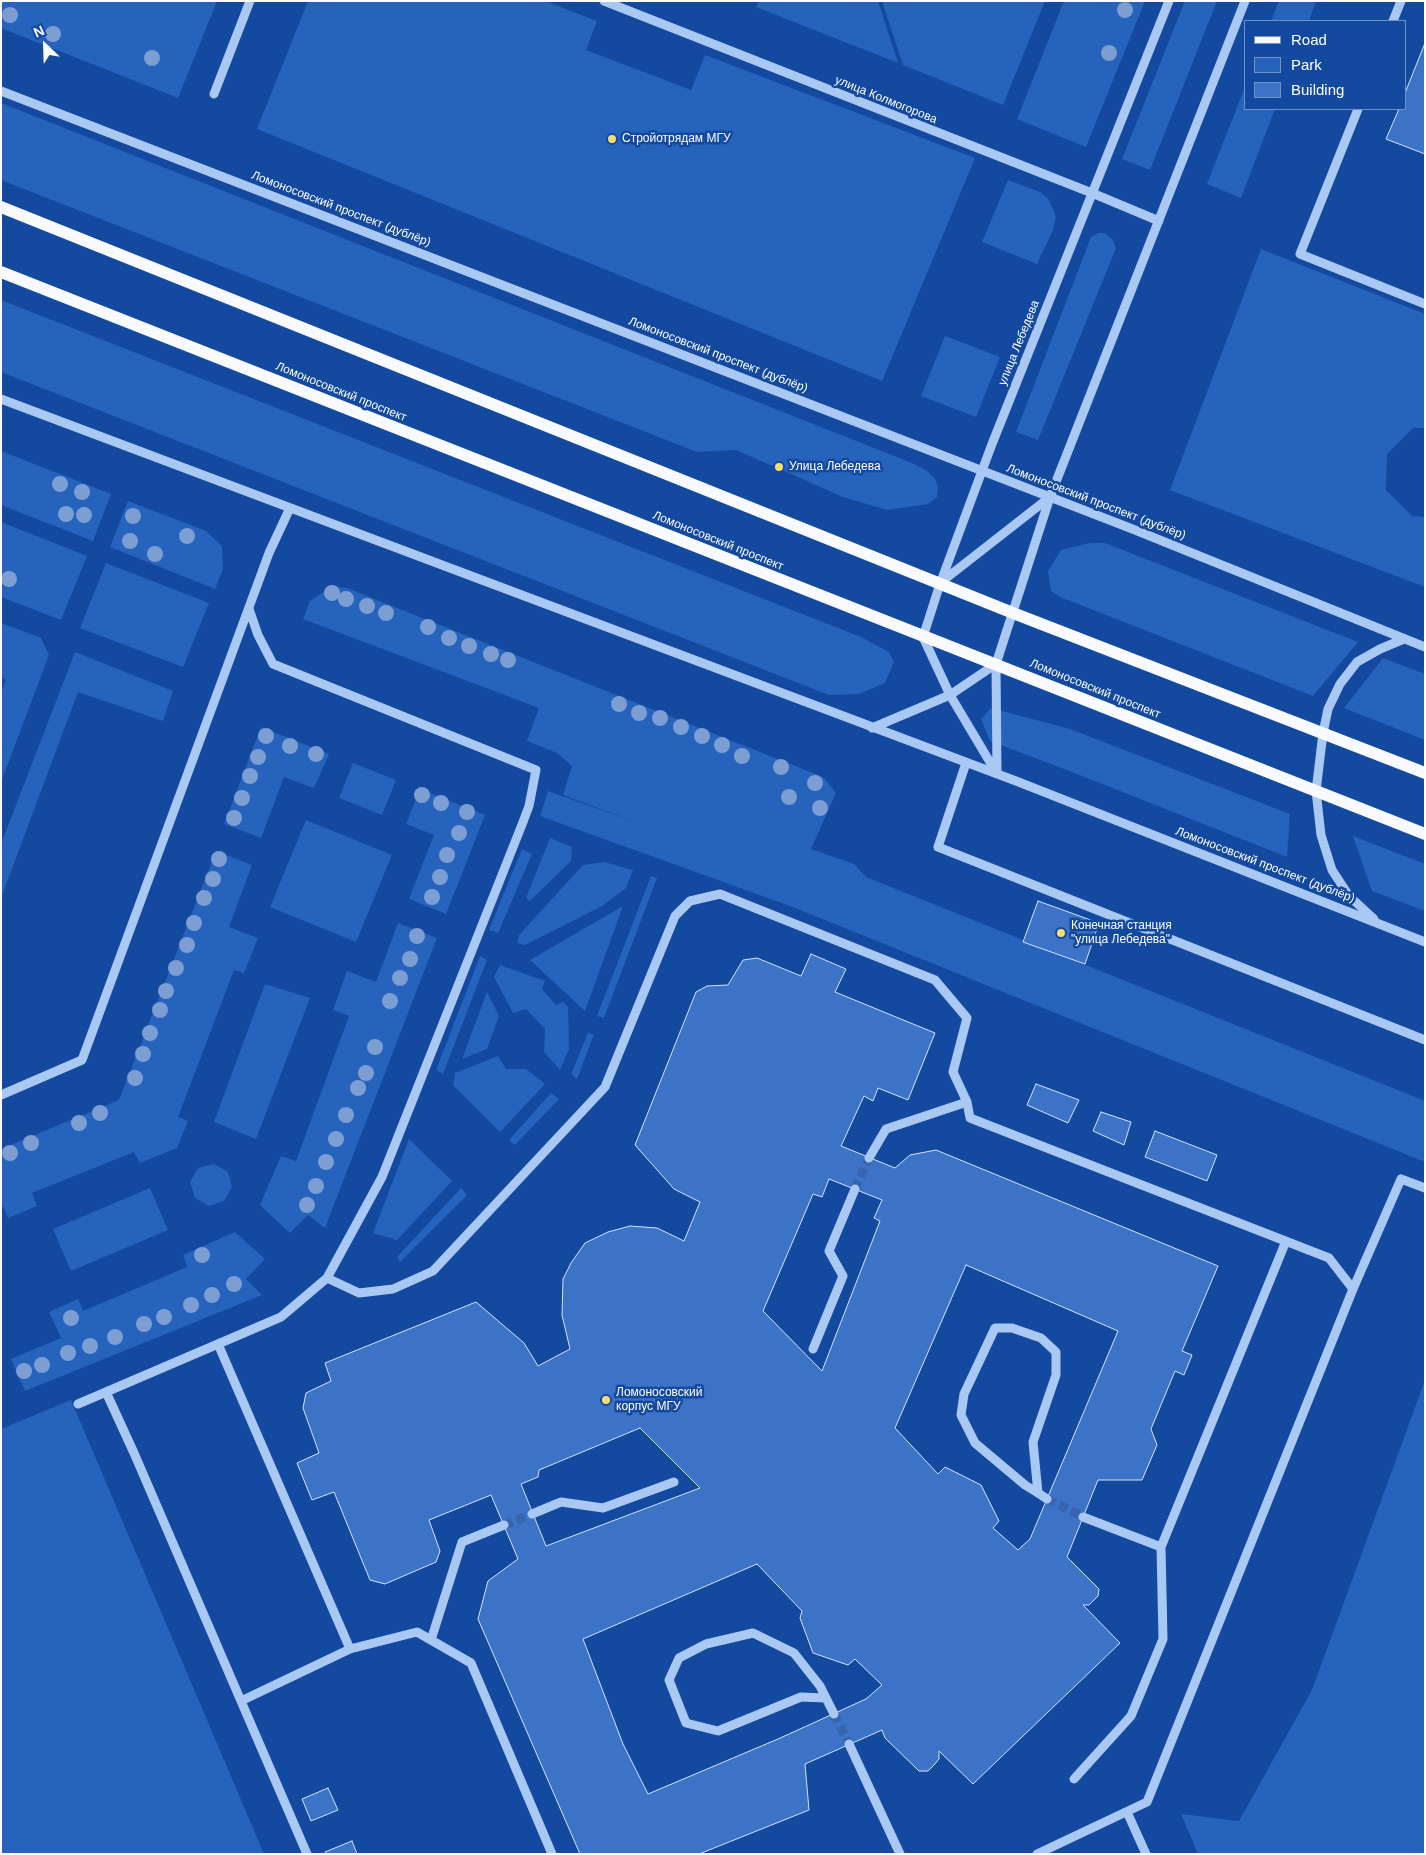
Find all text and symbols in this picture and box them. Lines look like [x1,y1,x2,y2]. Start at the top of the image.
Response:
north arrow [20,20,70,70]
legend [1244,20,1406,110]
text: N [31,22,47,41]
text: Road [1291,31,1327,48]
text: Park [1291,56,1322,73]
street label: улица Колмогорова [833,73,939,127]
text: Building [1291,81,1344,98]
place label: Стройотрядам МГУ [622,132,731,146]
marker: Стройотрядам МГУ [606,133,618,145]
street label: Ломоносовский проспект (дублёр) [249,168,433,250]
street label: улица Лебедева [995,298,1043,388]
street label: Ломоносовский проспект (дублёр) [626,314,810,396]
street label: Ломоносовский проспект [274,359,408,425]
place label: Улица Лебедева [789,460,881,474]
marker: Улица Лебедева [773,461,785,473]
street label: Ломоносовский проспект (дублёр) [1004,461,1188,543]
street label: Ломоносовский проспект [651,508,785,574]
street label: Ломоносовский проспект [1028,656,1162,722]
street label: Ломоносовский проспект (дублёр) [1173,824,1357,906]
place label: Конечная станция "улица Лебедева" [1071,919,1172,947]
marker: Конечная станция "улица Лебедева" [1055,927,1067,939]
place label: Ломоносовский корпус МГУ [616,1386,702,1414]
marker: Ломоносовский корпус МГУ [600,1394,612,1406]

